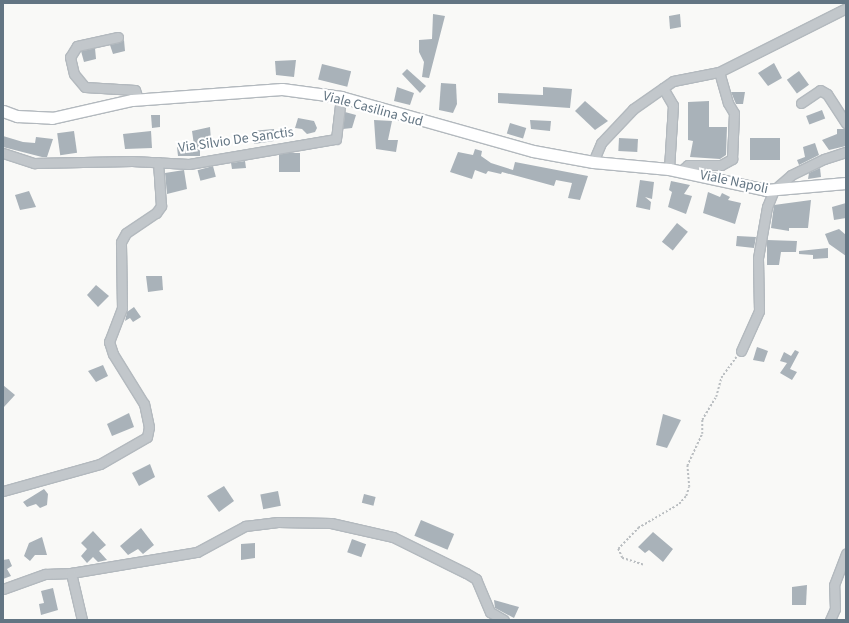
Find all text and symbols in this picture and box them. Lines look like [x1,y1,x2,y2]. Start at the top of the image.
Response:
street label: Viale Casilina Sud [321,88,425,130]
street label: Via Silvio De Sanctis [177,124,295,156]
street label: Viale Napoli [698,167,770,197]

